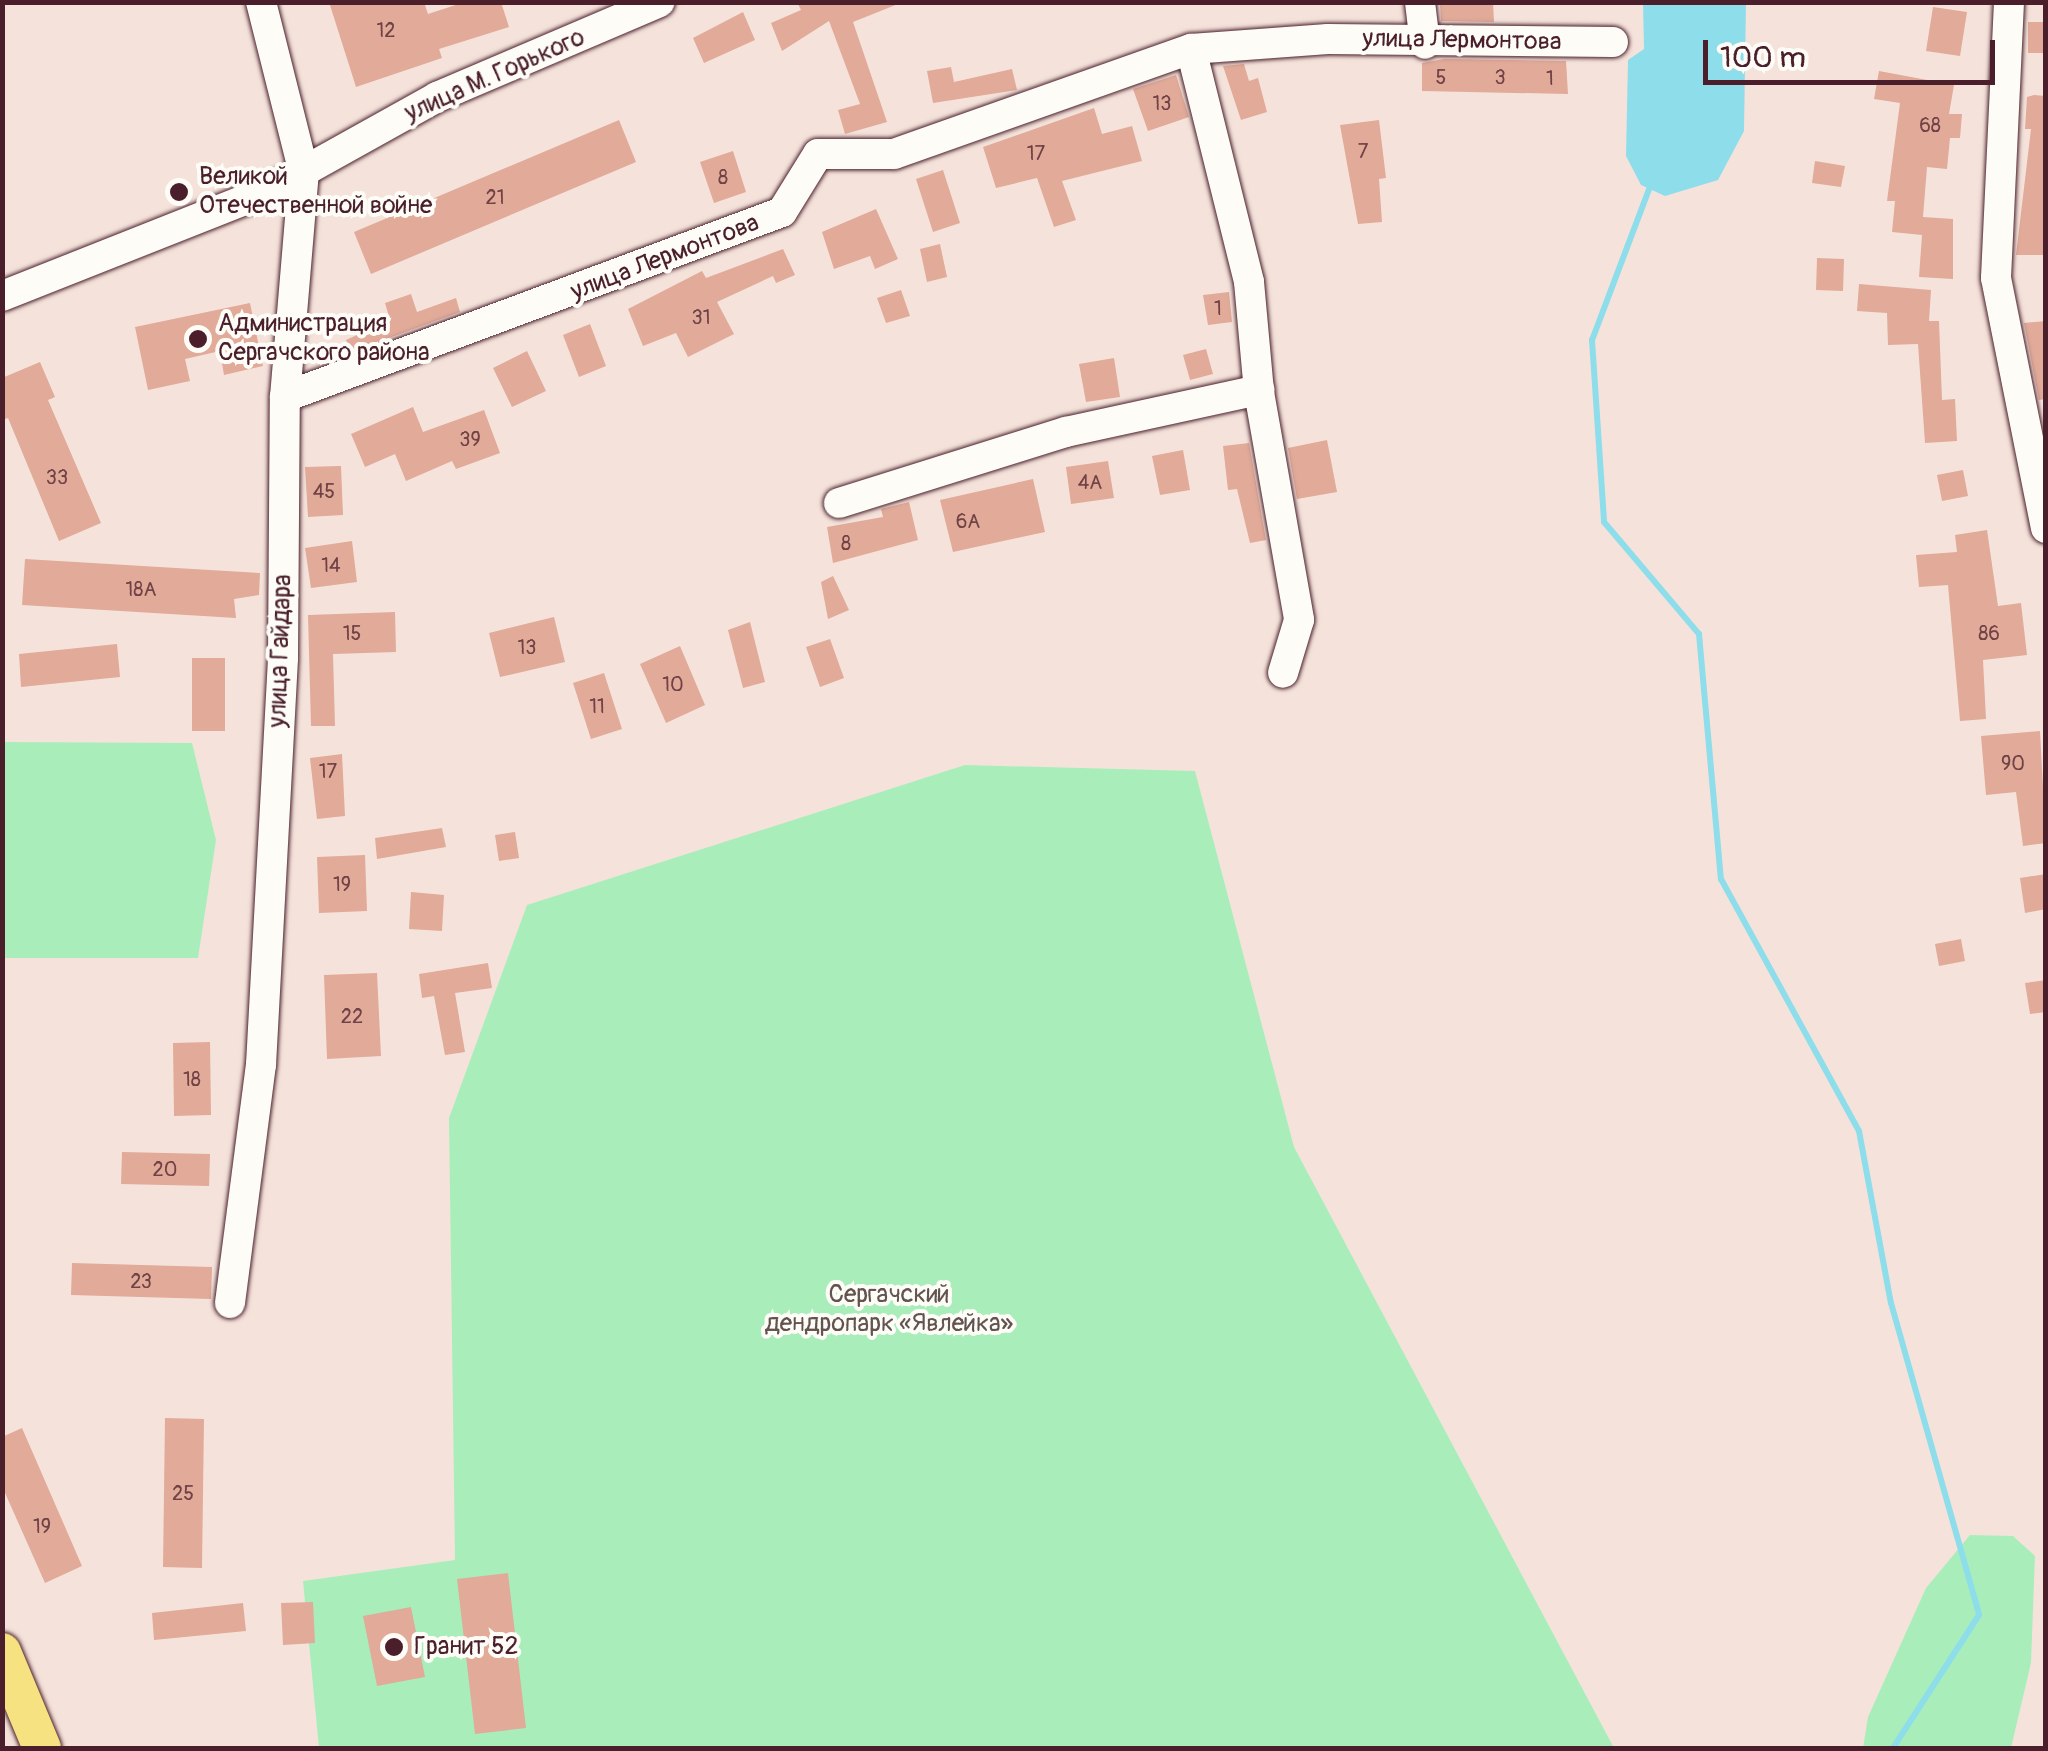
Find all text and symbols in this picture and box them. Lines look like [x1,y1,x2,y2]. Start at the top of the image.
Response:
house number: 12 [377,18,395,42]
scale bar [1708,20,2000,82]
street label: улица М. Горького [400,23,590,129]
street label: улица Лермонтова [1362,24,1562,58]
text: 100 m [1720,39,1806,76]
house number: 5 [1436,65,1446,89]
house number: 3 [1494,65,1506,89]
house number: 1 [1546,66,1554,90]
house number: 13 [1153,91,1171,115]
house number: 68 [1919,113,1941,137]
house number: 7 [1358,139,1368,163]
house number: 17 [1027,141,1045,165]
place label: Великой Отечественной войне [199,163,432,222]
house number: 8 [718,165,728,189]
marker: Великой Отечественной войне [168,181,190,203]
house number: 21 [486,185,504,209]
street label: улица Лермонтова [567,208,763,308]
house number: 1 [1214,296,1222,320]
house number: 31 [692,305,710,329]
place label: Администрация Сергачского района [218,310,430,369]
marker: Администрация Сергачского района [187,328,209,350]
house number: 39 [459,427,481,451]
house number: 33 [46,465,68,489]
house number: 4А [1078,470,1102,494]
house number: 45 [313,479,335,503]
house number: 6А [956,509,980,533]
house number: 8 [841,531,851,555]
house number: 14 [321,553,341,577]
street label: улица Гайдара [263,574,299,728]
house number: 18А [126,577,156,601]
house number: 15 [343,621,361,645]
house number: 86 [1978,621,2000,645]
house number: 13 [518,635,536,659]
house number: 10 [662,672,684,696]
house number: 11 [589,694,605,718]
house number: 90 [2001,751,2025,775]
house number: 17 [319,759,337,783]
house number: 19 [333,872,351,896]
house number: 22 [341,1004,363,1028]
house number: 18 [183,1067,201,1091]
house number: 20 [153,1157,177,1181]
house number: 23 [130,1269,152,1293]
park label: Сергачский дендропарк «Явлейка» [765,1281,1013,1340]
house number: 25 [172,1481,194,1505]
house number: 19 [33,1514,51,1538]
place label: Гранит 52 [414,1632,518,1662]
marker: Гранит 52 [383,1636,405,1658]

